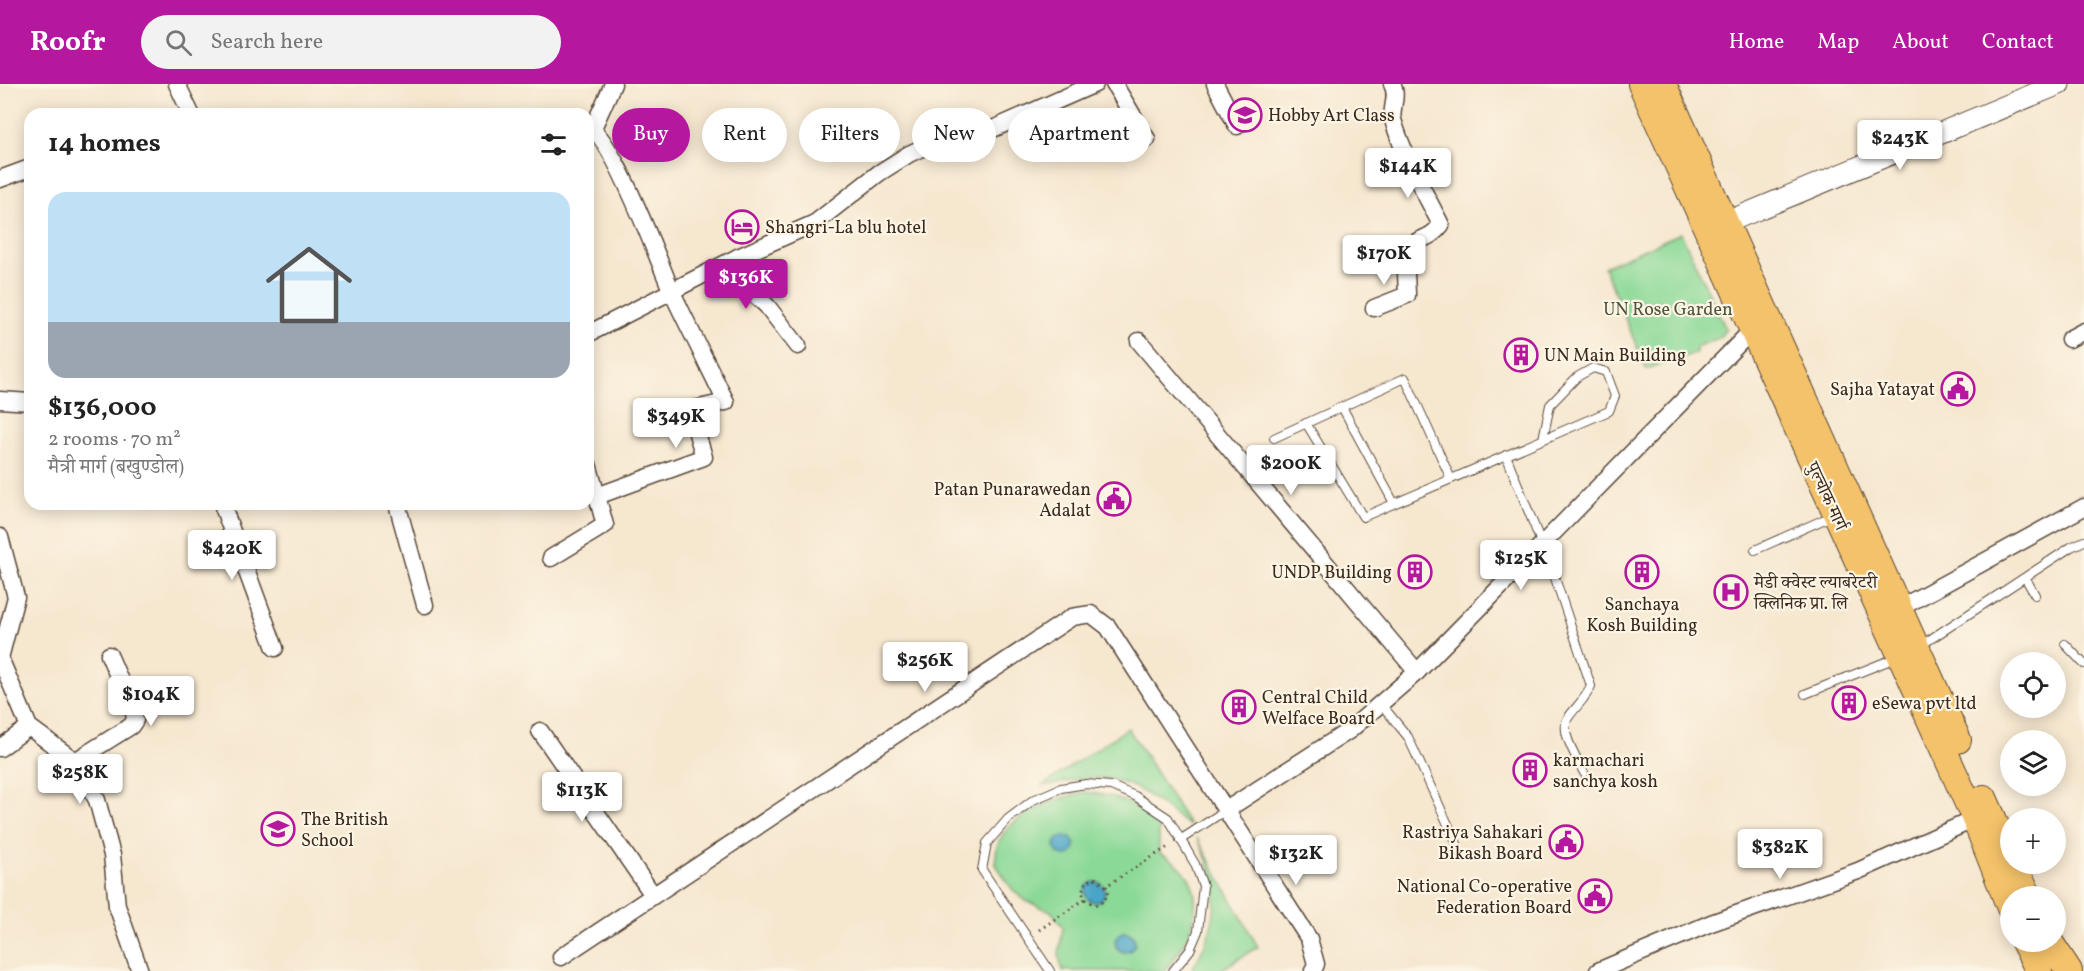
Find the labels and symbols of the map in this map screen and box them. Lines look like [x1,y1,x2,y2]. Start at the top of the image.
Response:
school or university icon: Hobby Art Class [1227,97,1263,133]
place label: Hobby Art Class [1268,104,1395,129]
pin: $243K [1858,120,1942,171]
pin: $144K [1366,148,1450,199]
hotel icon: Shangri-La blu hotel [724,209,760,245]
place label: Shangri-La blu hotel [765,216,926,241]
pin: $170K [1342,235,1426,286]
pin: $136K [704,259,788,310]
park label: UN Rose Garden [1603,298,1733,323]
building icon: UN Main Building [1503,337,1539,373]
place label: UN Main Building [1544,344,1686,369]
public building icon: Sajha Yatayat [1940,371,1976,407]
place label: Sajha Yatayat [1830,378,1935,403]
pin: $349K [634,398,718,449]
pin: $200K [1249,445,1333,496]
street label: पुल्चोक मार्ग [1798,457,1853,536]
place label: Patan Punarawedan Adalat [934,478,1091,524]
public building icon: Patan Punarawedan Adalat [1096,481,1132,517]
pin: $420K [190,530,274,581]
pin: $125K [1479,540,1563,591]
building icon: UNDP Building [1397,554,1433,590]
building icon: Sanchaya Kosh Building [1624,554,1660,590]
place label: UNDP Building [1272,561,1392,586]
place label: मेडी क्वेस्ट ल्याबरेटरी क्लिनिक प्रा. लि [1753,571,1879,617]
hospital icon: मेडी क्वेस्ट ल्याबरेटरी क्लिनिक प्रा. लि [1713,574,1749,610]
place label: Sanchaya Kosh Building [1587,593,1697,639]
pin: $256K [883,642,967,693]
pin: $104K [109,676,193,727]
building icon: eSewa pvt ltd [1831,685,1867,721]
place label: Central Child Welface Board [1262,686,1375,732]
building icon: Central Child Welface Board [1221,689,1257,725]
place label: eSewa pvt ltd [1872,692,1977,717]
place label: karmachari sanchya kosh [1553,749,1658,795]
building icon: karmachari sanchya kosh [1512,752,1548,788]
pin: $258K [38,754,122,805]
pin: $113K [540,772,624,823]
place label: The British School [301,808,389,854]
school or university icon: The British School [260,811,296,847]
place label: Rastriya Sahakari Bikash Board [1402,821,1543,867]
public building icon: Rastriya Sahakari Bikash Board [1548,824,1584,860]
pin: $382K [1738,829,1822,880]
pin: $132K [1254,835,1338,886]
place label: National Co-operative Federation Board [1397,875,1572,921]
public building icon: National Co-operative Federation Board [1577,878,1613,914]

